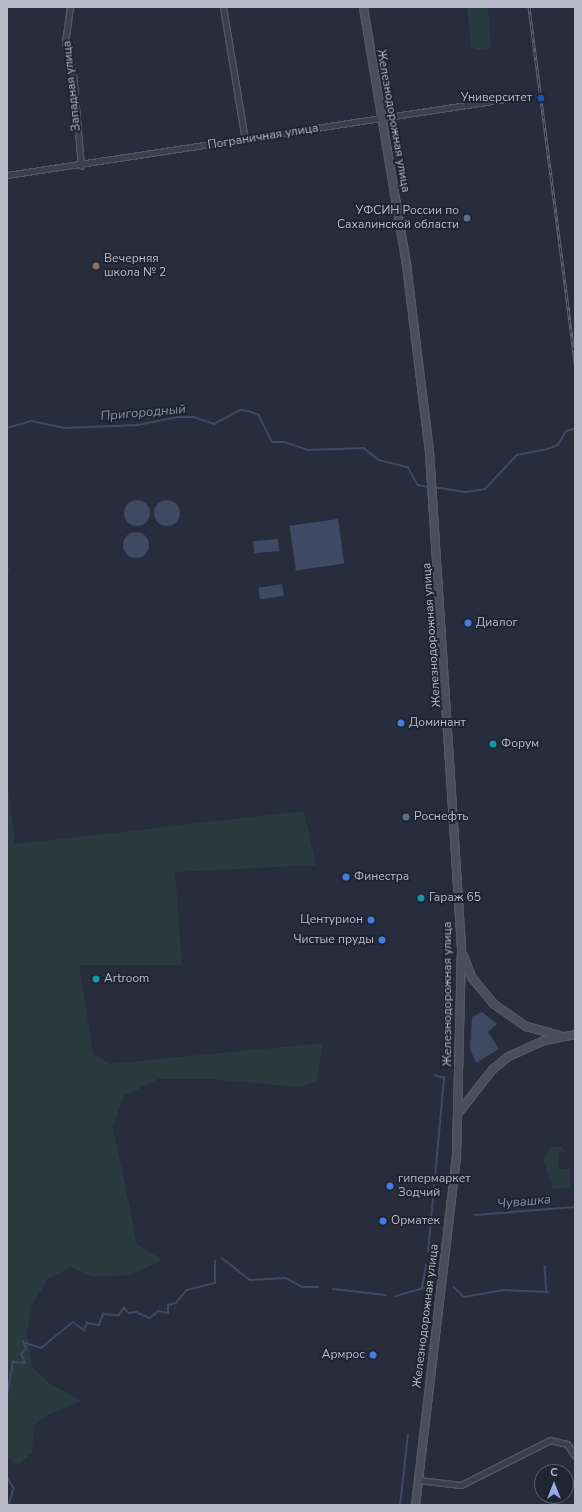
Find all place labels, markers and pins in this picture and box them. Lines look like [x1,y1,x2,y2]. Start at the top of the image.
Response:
place label: Университет [461,91,532,105]
marker: Университет [535,92,547,104]
place label: УФСИН России по Сахалинской области [337,204,459,232]
marker: УФСИН России по Сахалинской области [462,213,472,223]
place label: Вечерняя школа № 2 [104,252,166,280]
marker: Вечерняя школа № 2 [91,261,101,271]
place label: Диалог [476,616,518,630]
marker: Диалог [463,618,473,628]
place label: Доминант [409,716,466,730]
marker: Доминант [396,718,406,728]
place label: Форум [501,737,539,751]
marker: Форум [488,739,498,749]
place label: Роснефть [414,810,469,824]
marker: Роснефть [401,812,411,822]
place label: Финестра [354,870,409,884]
marker: Финестра [341,872,351,882]
place label: Гараж 65 [429,891,481,905]
marker: Гараж 65 [416,893,426,903]
place label: Центурион [300,913,363,927]
marker: Центурион [366,915,376,925]
place label: Чистые пруды [293,933,374,947]
marker: Чистые пруды [377,935,387,945]
place label: Artroom [104,972,149,986]
marker: Artroom [91,974,101,984]
place label: гипермаркет Зодчий [398,1172,470,1200]
marker: гипермаркет Зодчий [385,1181,395,1191]
place label: Орматек [391,1214,440,1228]
marker: Орматек [378,1216,388,1226]
place label: Армрос [322,1348,365,1362]
marker: Армрос [368,1350,378,1360]

